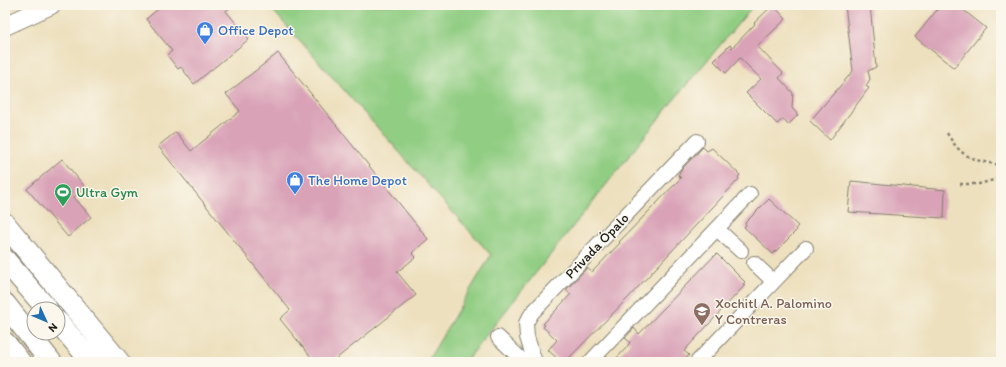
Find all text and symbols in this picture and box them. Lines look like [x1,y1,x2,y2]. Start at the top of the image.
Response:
shop icon: Office Depot [195,20,215,45]
place label: Office Depot [218,22,294,39]
shop icon: The Home Depot [285,170,305,195]
place label: The Home Depot [308,172,407,189]
sports icon: Ultra Gym [53,182,73,207]
place label: Ultra Gym [76,184,139,201]
street label: Privada Ópalo [562,210,632,282]
place label: Xochitl A. Palomino Y Contreras [715,295,832,328]
north arrow [26,301,66,341]
school or university icon: Xochitl A. Palomino Y Contreras [692,301,712,326]
text: N [46,320,60,335]

